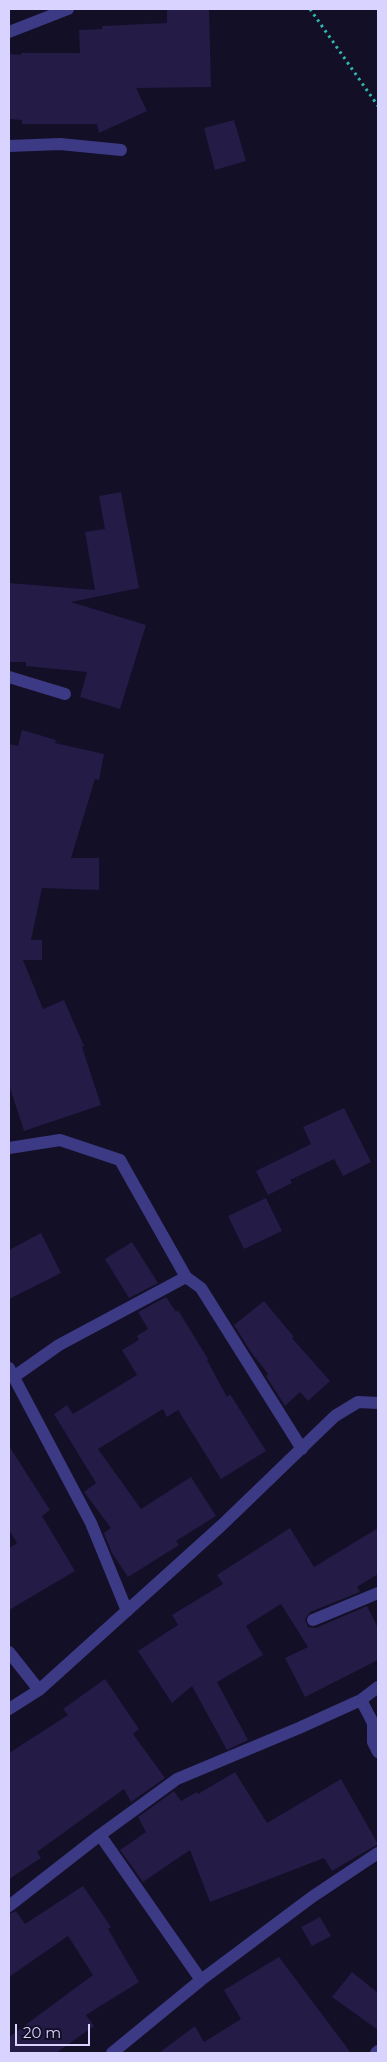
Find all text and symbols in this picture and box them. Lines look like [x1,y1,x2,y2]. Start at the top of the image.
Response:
scale bar [18,2014,92,2046]
text: 20 m [23,2023,61,2042]

